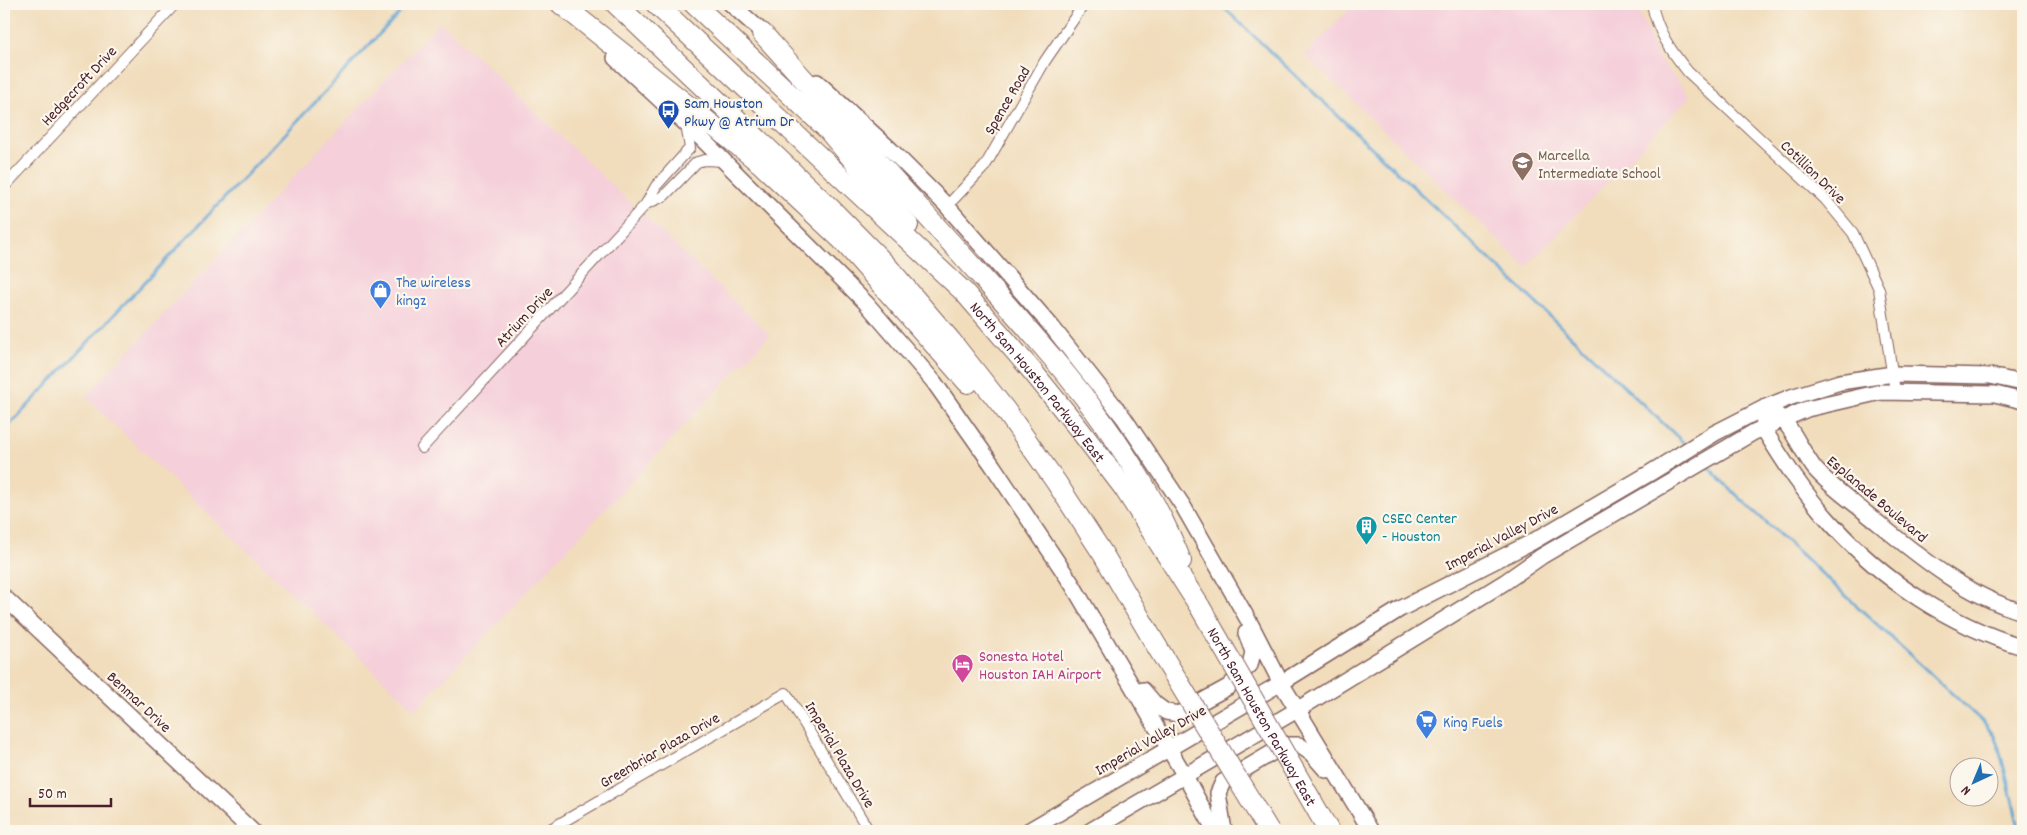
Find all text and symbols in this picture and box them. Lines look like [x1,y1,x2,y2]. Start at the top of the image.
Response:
street label: Hedgecroft Drive [37,41,123,132]
street label: Spence Road [979,63,1037,140]
place label: Sam Houston Pkwy @ Atrium Dr [684,93,794,134]
bus stop icon: Sam Houston Pkwy @ Atrium Dr [656,99,680,130]
street label: Cotillion Drive [1774,136,1850,210]
place label: Marcella Intermediate School [1538,145,1661,186]
school or university icon: Marcella Intermediate School [1510,151,1534,182]
place label: The wireless kingz [396,272,471,313]
shop icon: The wireless kingz [368,278,392,309]
street label: Atrium Drive [491,282,559,353]
street label: North Sam Houston Parkway East [963,297,1110,468]
street label: Esplanade Boulevard [1821,451,1932,549]
street label: Imperial Valley Drive [1442,499,1563,578]
place label: CSEC Center - Houston [1382,508,1457,549]
building icon: CSEC Center - Houston [1354,514,1378,545]
street label: North Sam Houston Parkway East [1200,624,1321,811]
place label: Sonesta Hotel Houston IAH Airport [979,646,1102,687]
hotel icon: Sonesta Hotel Houston IAH Airport [951,652,975,683]
street label: Benmar Drive [101,667,176,739]
street label: Imperial Plaza Drive [798,698,880,813]
street label: Imperial Valley Drive [1091,700,1211,782]
street label: Greenbriar Plaza Drive [596,707,724,795]
supermarket icon: King Fuels [1415,709,1439,740]
place label: King Fuels [1443,712,1503,735]
north arrow [1950,758,2000,808]
scale bar [30,775,111,807]
text: N [1957,780,1976,800]
text: 50 m [38,784,67,806]

